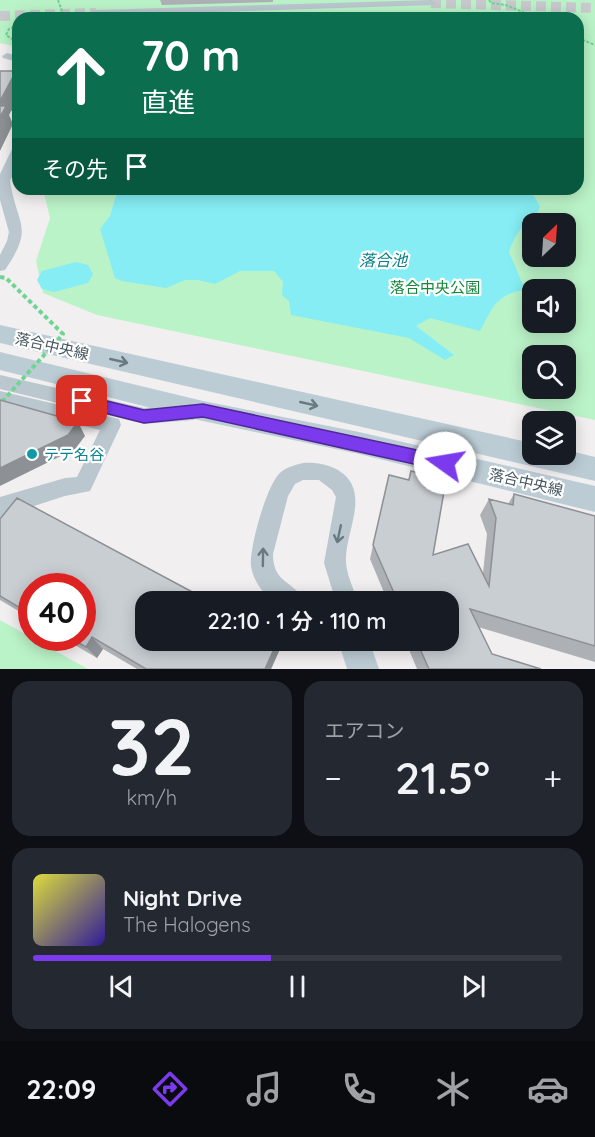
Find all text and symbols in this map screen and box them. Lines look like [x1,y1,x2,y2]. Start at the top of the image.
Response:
text: 70 m [141,29,240,82]
icon: ahead [42,36,120,114]
text: 直進 [141,85,195,119]
icon: arrive [120,150,153,183]
text: その先 [42,155,108,183]
north arrow [522,213,576,267]
map controls [522,213,576,465]
water label: 落合池 [359,250,409,270]
park label: 落合中央公園 [390,278,480,297]
button: sound [522,279,576,333]
street label: 落合中央線 [13,328,91,364]
button: search [522,345,576,399]
one-way arrow [109,356,128,368]
pin [56,375,107,426]
icon: arrive [65,384,98,417]
one-way arrow [299,399,318,411]
button: layers [522,411,576,465]
position arrow [413,431,477,495]
place label: テテ名谷 [44,445,104,464]
marker: テテ名谷 [25,447,39,461]
street label: 落合中央線 [487,464,565,500]
one-way arrow [333,524,344,544]
one-way arrow [257,548,268,567]
speed limit sign: 40 [18,573,96,651]
text: 22:10 · 1 分 · 110 m [208,607,386,635]
text: 32 [109,697,195,795]
text: エアコン [325,718,405,743]
text: 21.5° [395,749,490,805]
text: − [325,757,342,798]
text: + [543,757,562,798]
text: km/h [126,785,177,810]
text: Night Drive [123,884,242,912]
text: The Halogens [123,912,251,937]
icon: previous [105,970,138,1003]
icon: pause [281,970,314,1003]
icon: next [457,970,490,1003]
icon: directions [149,1068,191,1110]
icon: music [243,1068,285,1110]
icon: phone [338,1068,380,1110]
icon: climate [432,1068,474,1110]
icon: car [527,1068,569,1110]
text: 22:09 [26,1072,96,1106]

